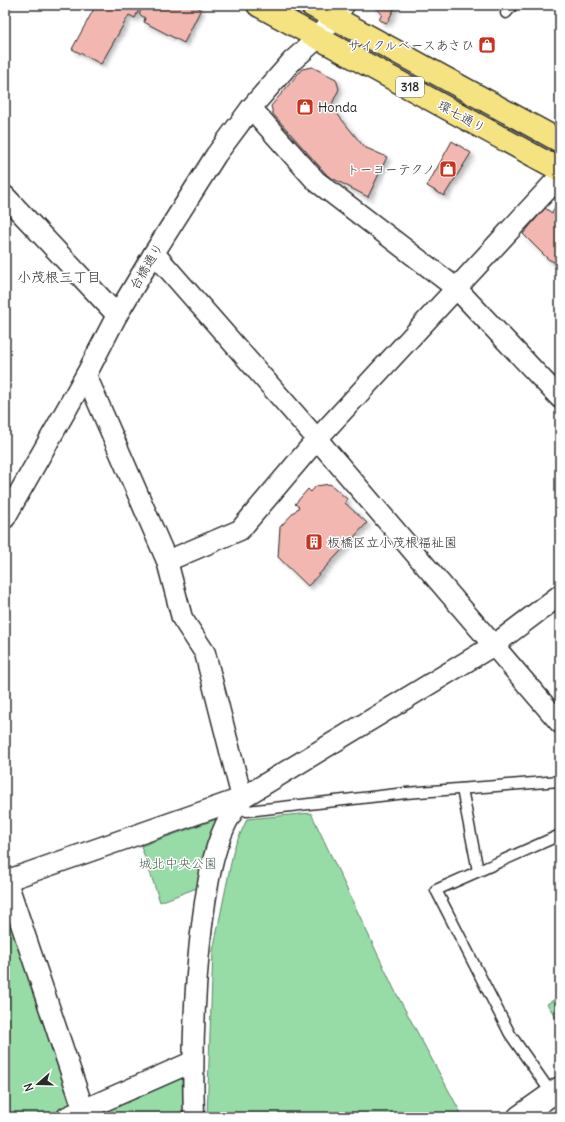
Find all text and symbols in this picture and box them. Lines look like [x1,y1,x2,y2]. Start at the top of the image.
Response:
shop icon: サイクルベースあさひ [477,35,497,55]
place label: サイクルベースあさひ [348,37,474,54]
road number: 318 [396,77,424,97]
street label: 環七通り [435,96,489,136]
shop icon: Honda [295,97,315,117]
place label: Honda [318,99,357,116]
shop icon: トーヨーテクノ [438,159,458,179]
place label: トーヨーテクノ [347,161,435,178]
street label: 台橋通り [126,240,167,293]
district label: 小茂根三丁目 [17,268,101,286]
building icon: 板橋区立小茂根福祉園 [304,532,324,552]
place label: 板橋区立小茂根福祉園 [327,534,457,551]
park label: 城北中央公園 [139,855,217,872]
north arrow [18,1064,58,1104]
text: N [21,1081,36,1093]

